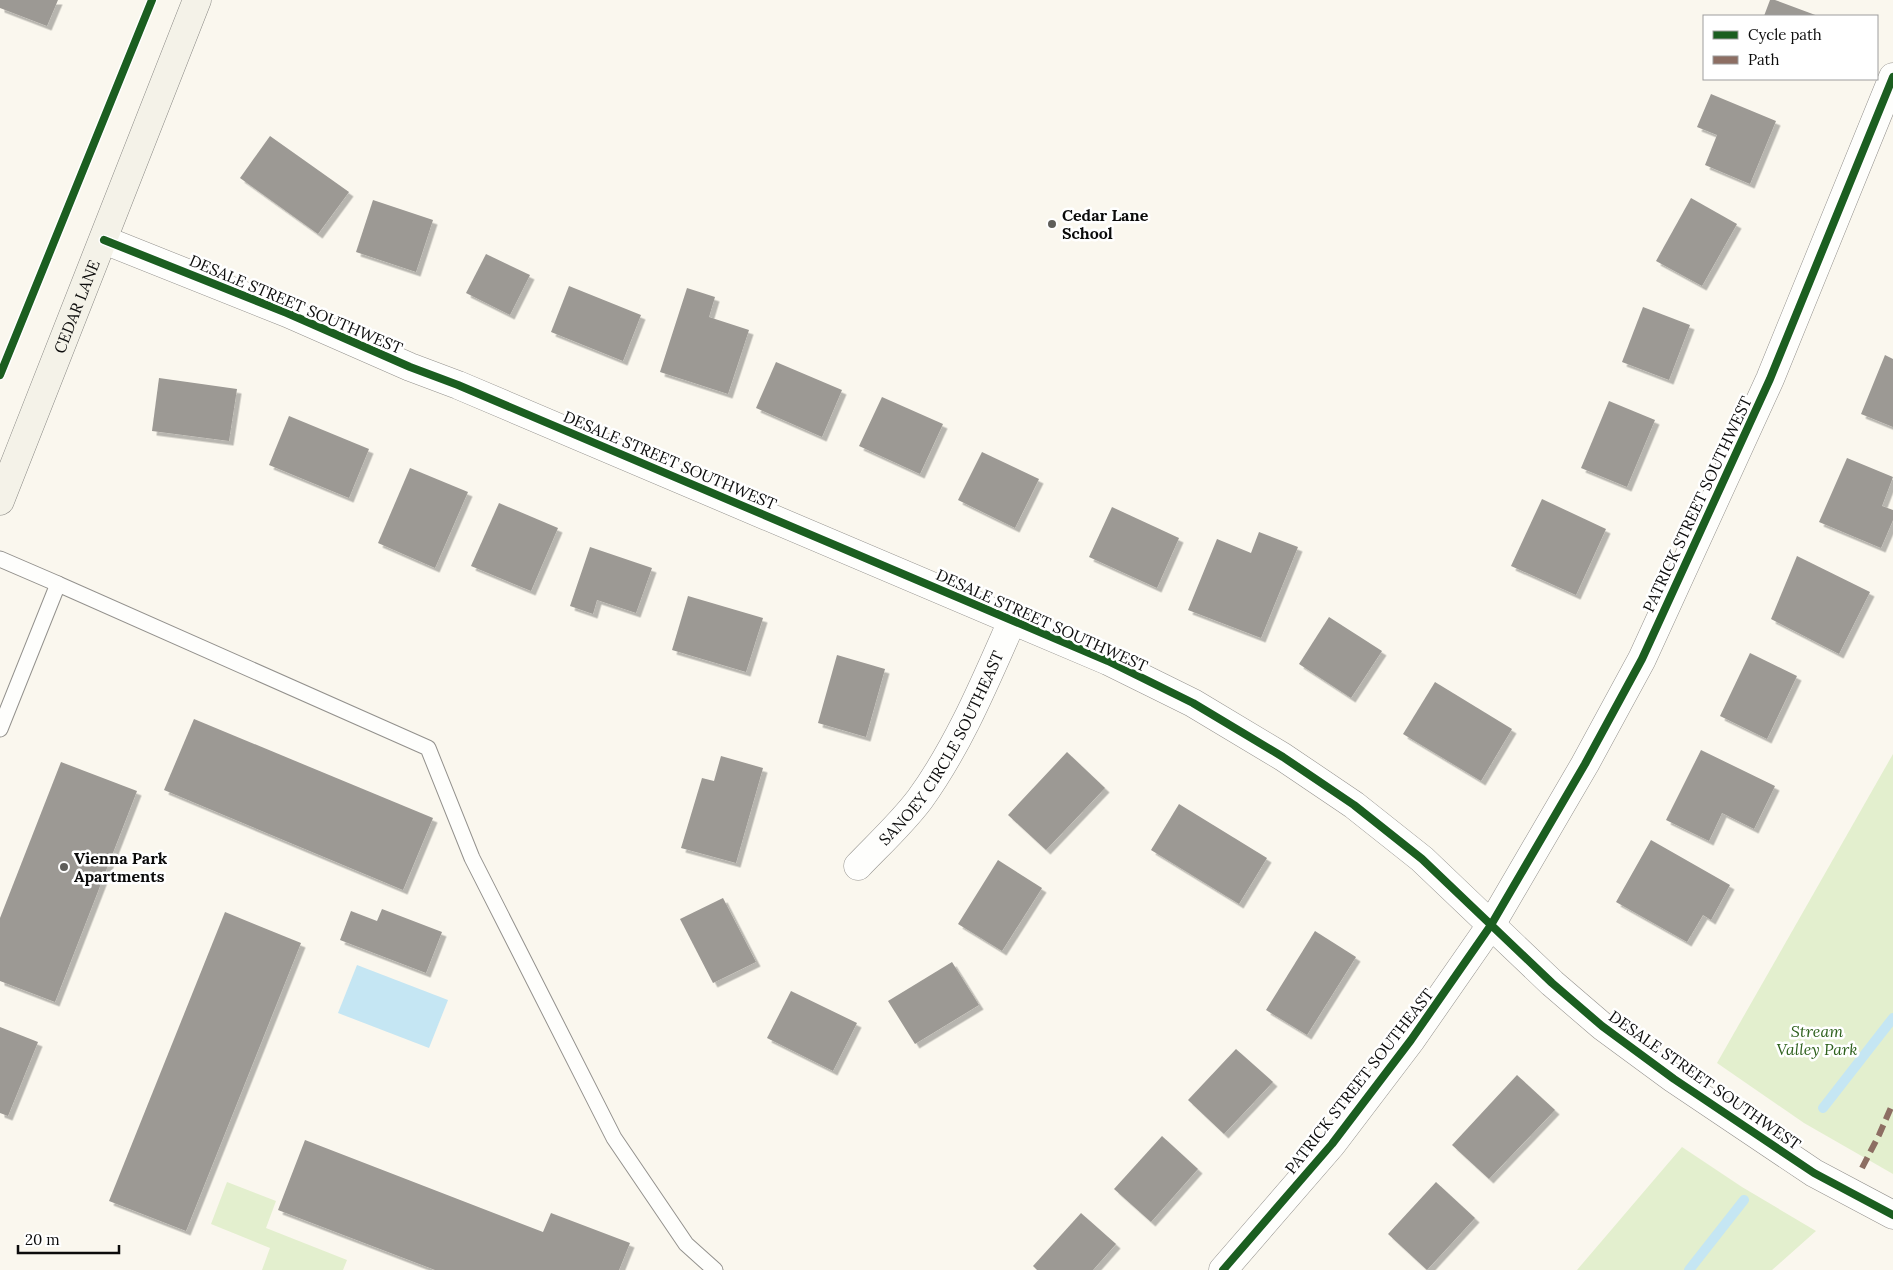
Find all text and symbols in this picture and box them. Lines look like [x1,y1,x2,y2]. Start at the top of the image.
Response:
legend [1703,15,1878,80]
text: Cycle path [1748,25,1822,44]
text: Path [1748,50,1779,69]
place label: Cedar Lane School [1062,205,1149,243]
marker: Cedar Lane School [1046,218,1058,230]
street label: DESALE STREET SOUTHWEST [186,250,406,358]
street label: CEDAR LANE [49,257,104,356]
street label: PATRICK STREET SOUTHWEST [1638,393,1756,615]
street label: DESALE STREET SOUTHWEST [560,406,780,514]
street label: DESALE STREET SOUTHWEST [933,564,1151,676]
street label: SANOEY CIRCLE SOUTHEAST [874,648,1008,849]
place label: Vienna Park Apartments [74,848,168,886]
marker: Vienna Park Apartments [58,861,70,873]
street label: PATRICK STREET SOUTHEAST [1280,984,1438,1178]
street label: DESALE STREET SOUTHWEST [1605,1006,1805,1154]
park label: Stream Valley Park [1777,1021,1857,1059]
scale bar [18,1222,119,1254]
text: 20 m [25,1230,60,1249]

